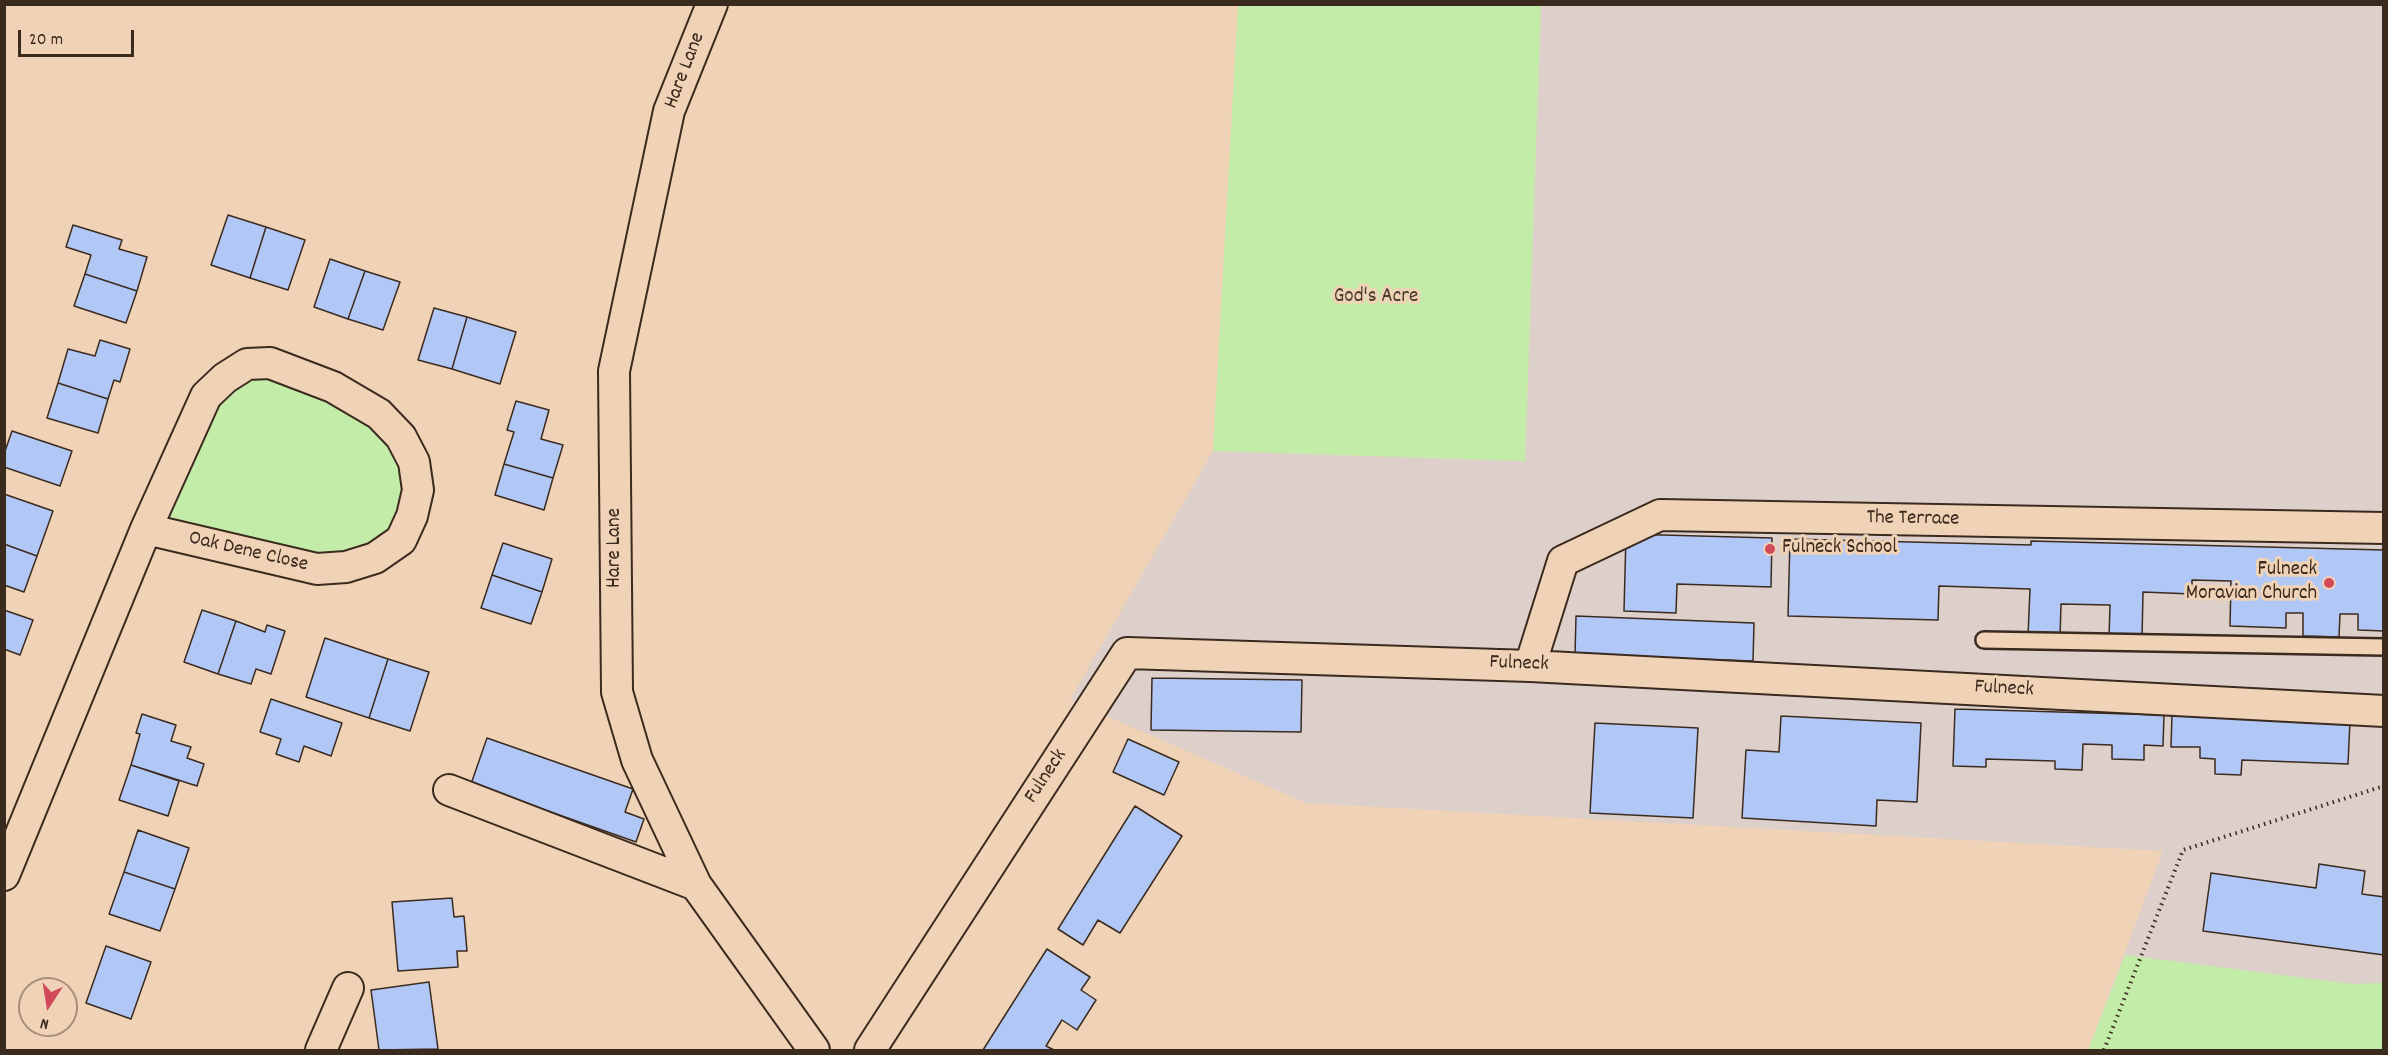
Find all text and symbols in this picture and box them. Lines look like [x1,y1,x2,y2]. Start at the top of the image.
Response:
scale bar [21,18,136,56]
text: 20 m [29,28,63,53]
street label: Hare Lane [660,29,712,113]
park label: God's Acre [1334,285,1418,311]
street label: The Terrace [1866,507,1960,533]
street label: Hare Lane [603,508,629,588]
street label: Oak Dene Close [186,527,310,579]
place label: Fulneck School [1782,536,1897,562]
marker: Fulneck School [1763,542,1777,556]
place label: Fulneck Moravian Church [2186,558,2317,608]
marker: Fulneck Moravian Church [2322,576,2336,590]
street label: Fulneck [1489,651,1549,679]
street label: Fulneck [1974,676,2034,704]
street label: Fulneck [1020,745,1074,809]
north arrow [18,977,78,1037]
text: N [38,1011,51,1035]

